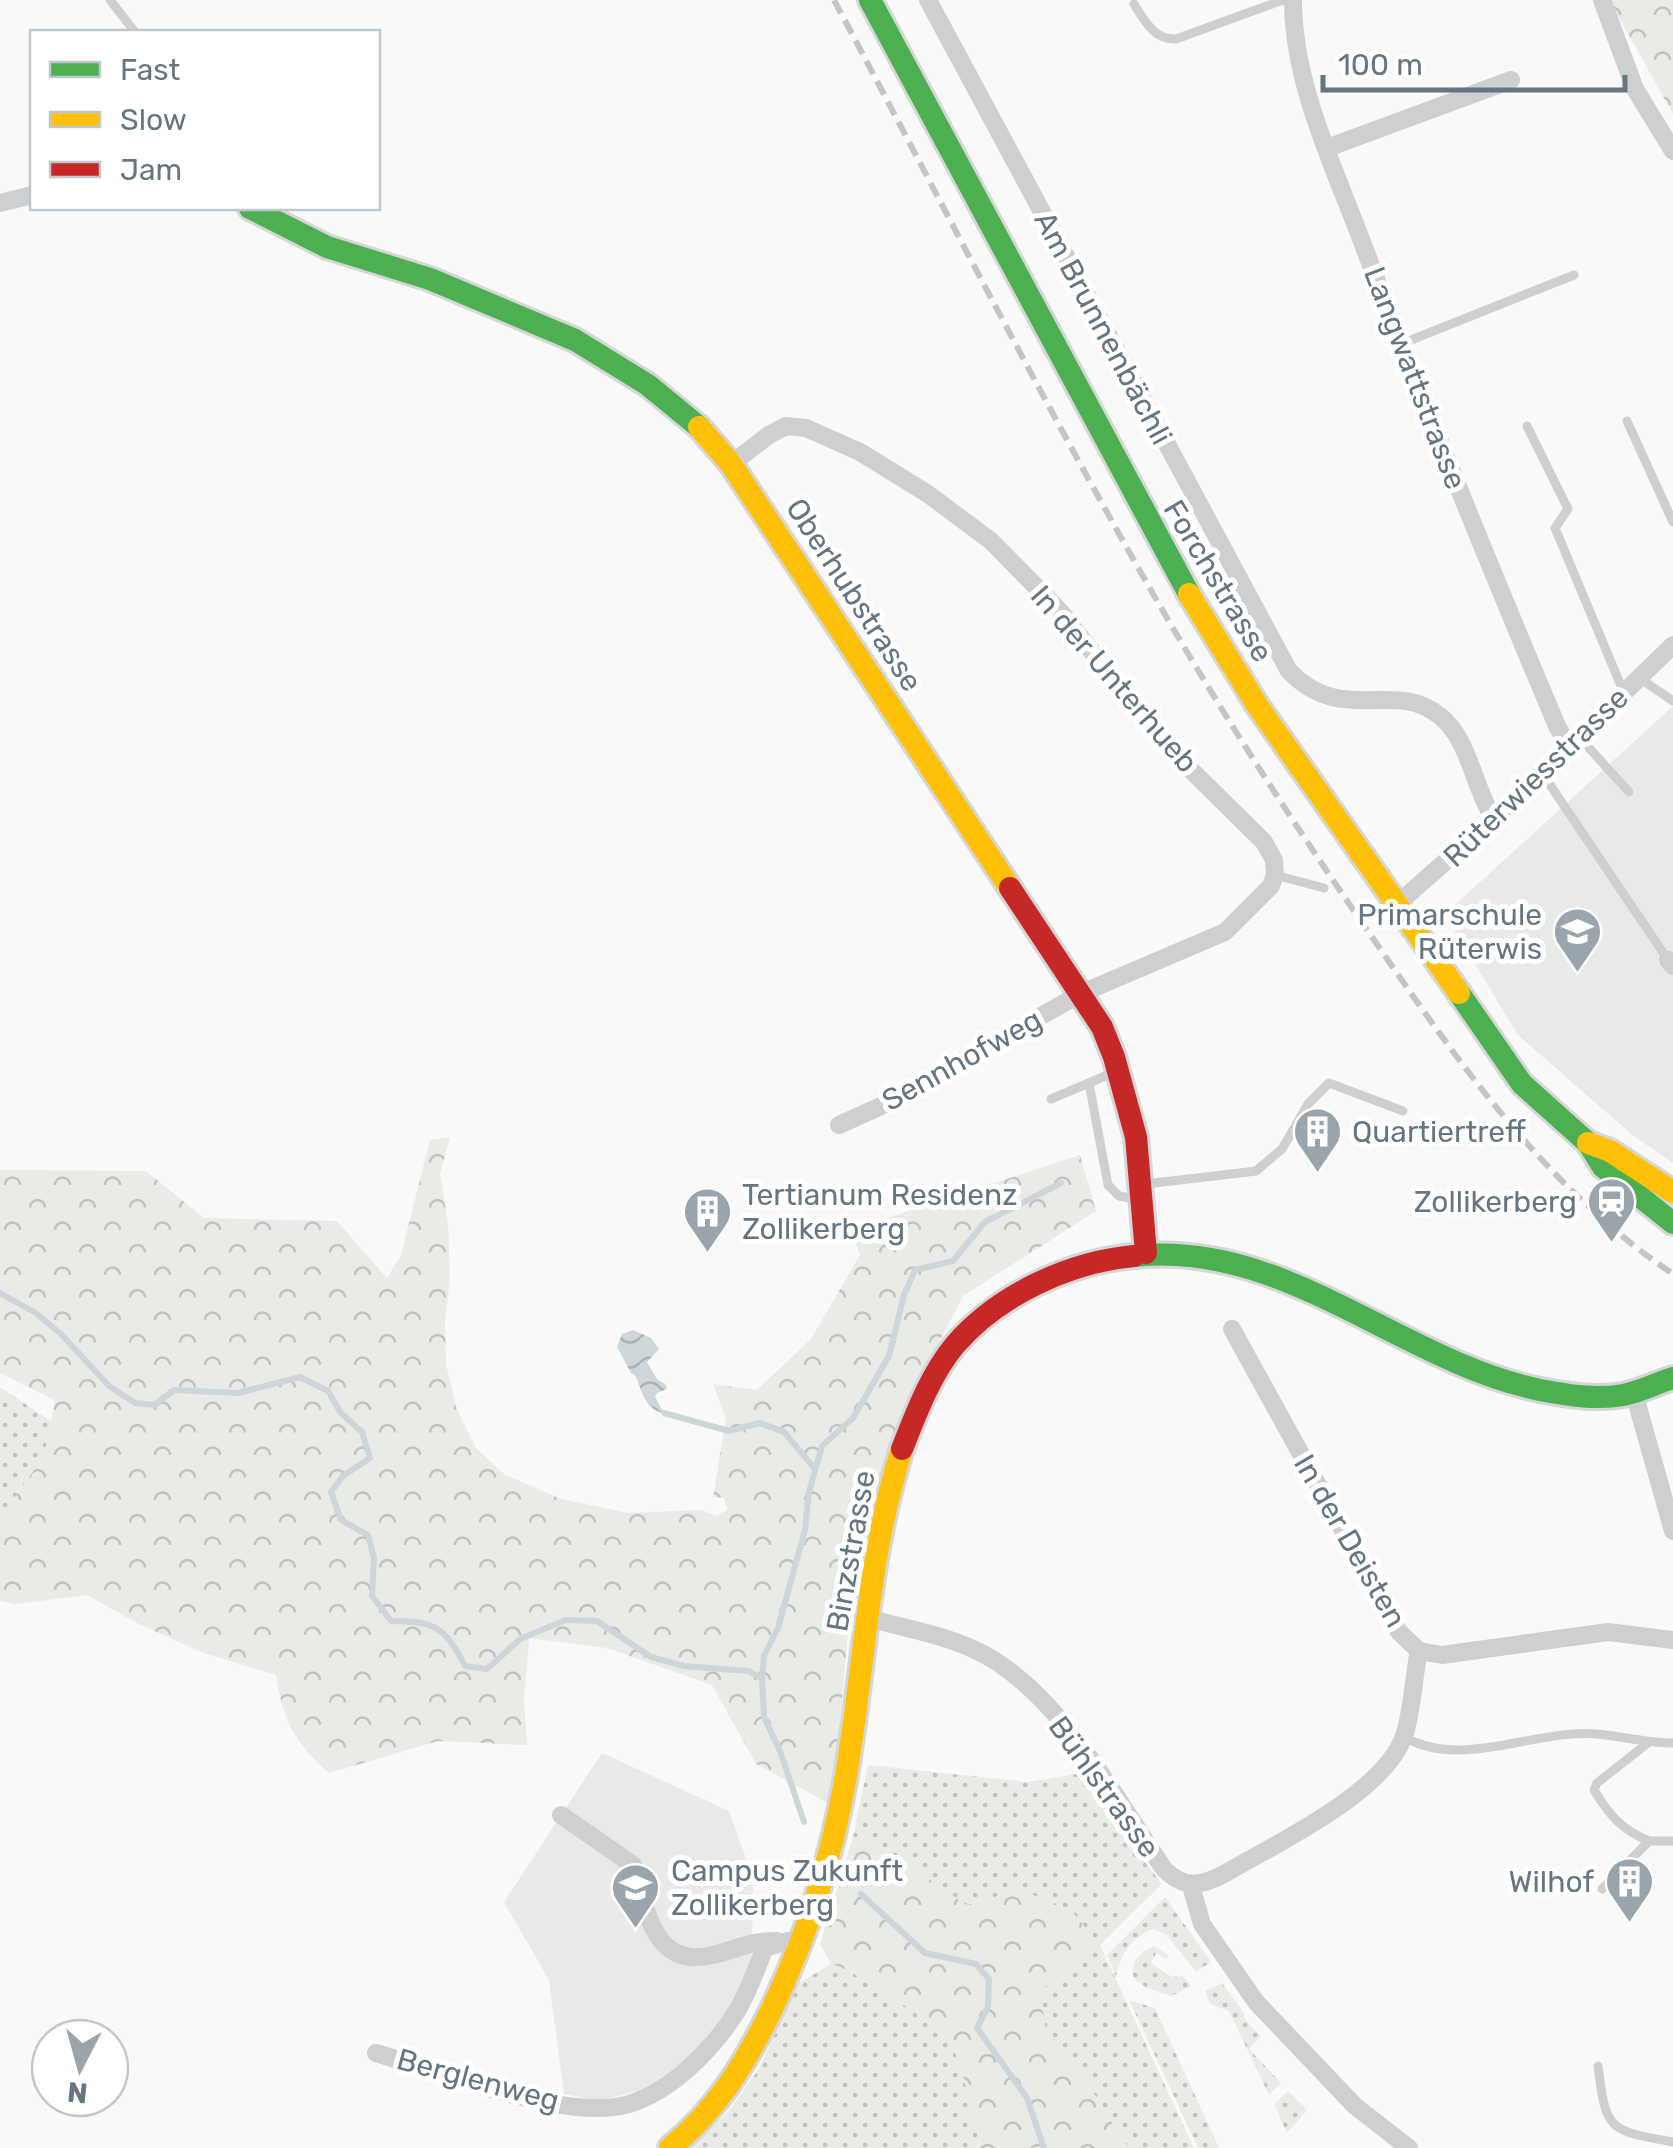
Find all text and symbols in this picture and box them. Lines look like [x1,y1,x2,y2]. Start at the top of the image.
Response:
legend [30,30,380,210]
scale bar [1323,30,1626,92]
text: 100 m [1338,47,1423,83]
text: Fast [120,52,180,88]
text: Slow [120,102,187,138]
text: Jam [120,152,182,188]
street label: Am Brunnenbächli [1026,205,1180,451]
street label: Langwattstrasse [1356,262,1474,494]
street label: Oberhubstrasse [778,492,930,698]
street label: Forchstrasse [1156,494,1280,668]
street label: In der Unterhueb [1023,578,1205,780]
street label: Rüterwiesstrasse [1436,680,1636,874]
place label: Primarschule Rüterwis [1357,897,1542,967]
school or university icon: Primarschule Rüterwis [1551,906,1603,974]
street label: Sennhofweg [876,1001,1048,1119]
building icon: Quartiertreff [1291,1106,1343,1174]
place label: Quartiertreff [1352,1114,1526,1150]
station icon: Zollikerberg [1586,1176,1638,1244]
place label: Tertianum Residenz Zollikerberg [742,1177,1017,1247]
place label: Zollikerberg [1414,1184,1577,1220]
building icon: Tertianum Residenz Zollikerberg [681,1186,733,1254]
street label: In der Deisten [1286,1448,1414,1634]
street label: Binzstrasse [819,1468,883,1634]
street label: Bühlstrasse [1041,1709,1167,1865]
place label: Campus Zukunft Zollikerberg [671,1853,903,1923]
building icon: Wilhof [1603,1856,1655,1924]
school or university icon: Campus Zukunft Zollikerberg [610,1862,662,1930]
place label: Wilhof [1509,1864,1594,1900]
north arrow [30,2018,130,2118]
street label: Berglenweg [393,2041,563,2119]
text: N [66,2075,89,2110]

